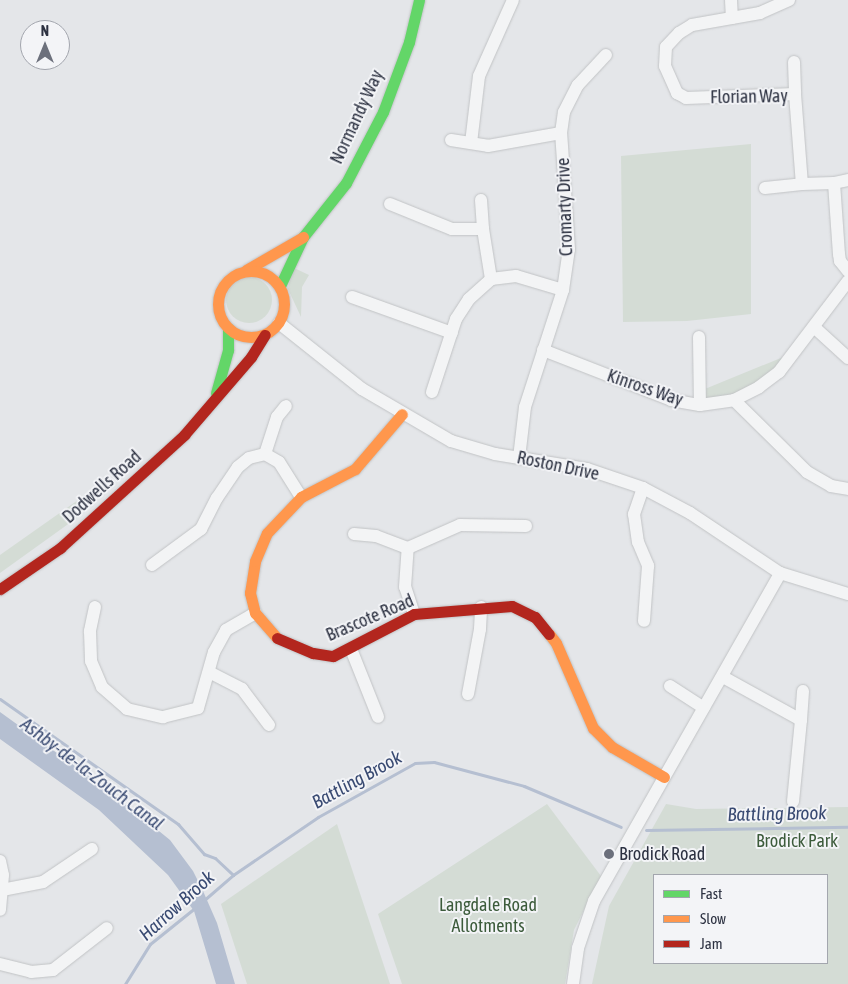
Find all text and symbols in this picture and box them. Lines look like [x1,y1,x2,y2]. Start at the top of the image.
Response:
north arrow [20,20,70,70]
text: N [41,23,49,39]
street label: Normandy Way [326,67,388,167]
street label: Florian Way [710,86,788,108]
street label: Cromarty Drive [552,157,578,257]
street label: Kinross Way [604,365,686,411]
street label: Dodwells Road [58,446,146,528]
street label: Roston Drive [515,447,601,485]
street label: Brascote Road [323,590,417,646]
water label: Ashby-de-la-Zouch Canal [16,713,168,835]
water label: Battling Brook [308,746,406,814]
water label: Battling Brook [727,802,827,826]
park label: Brodick Park [756,830,838,852]
place label: Brodick Road [619,843,705,865]
marker: Brodick Road [603,848,615,860]
water label: Harrow Brook [135,866,219,946]
legend [653,874,828,964]
text: Fast [700,885,722,902]
park label: Langdale Road Allotments [439,895,537,938]
text: Slow [700,910,726,927]
text: Jam [700,935,723,952]

